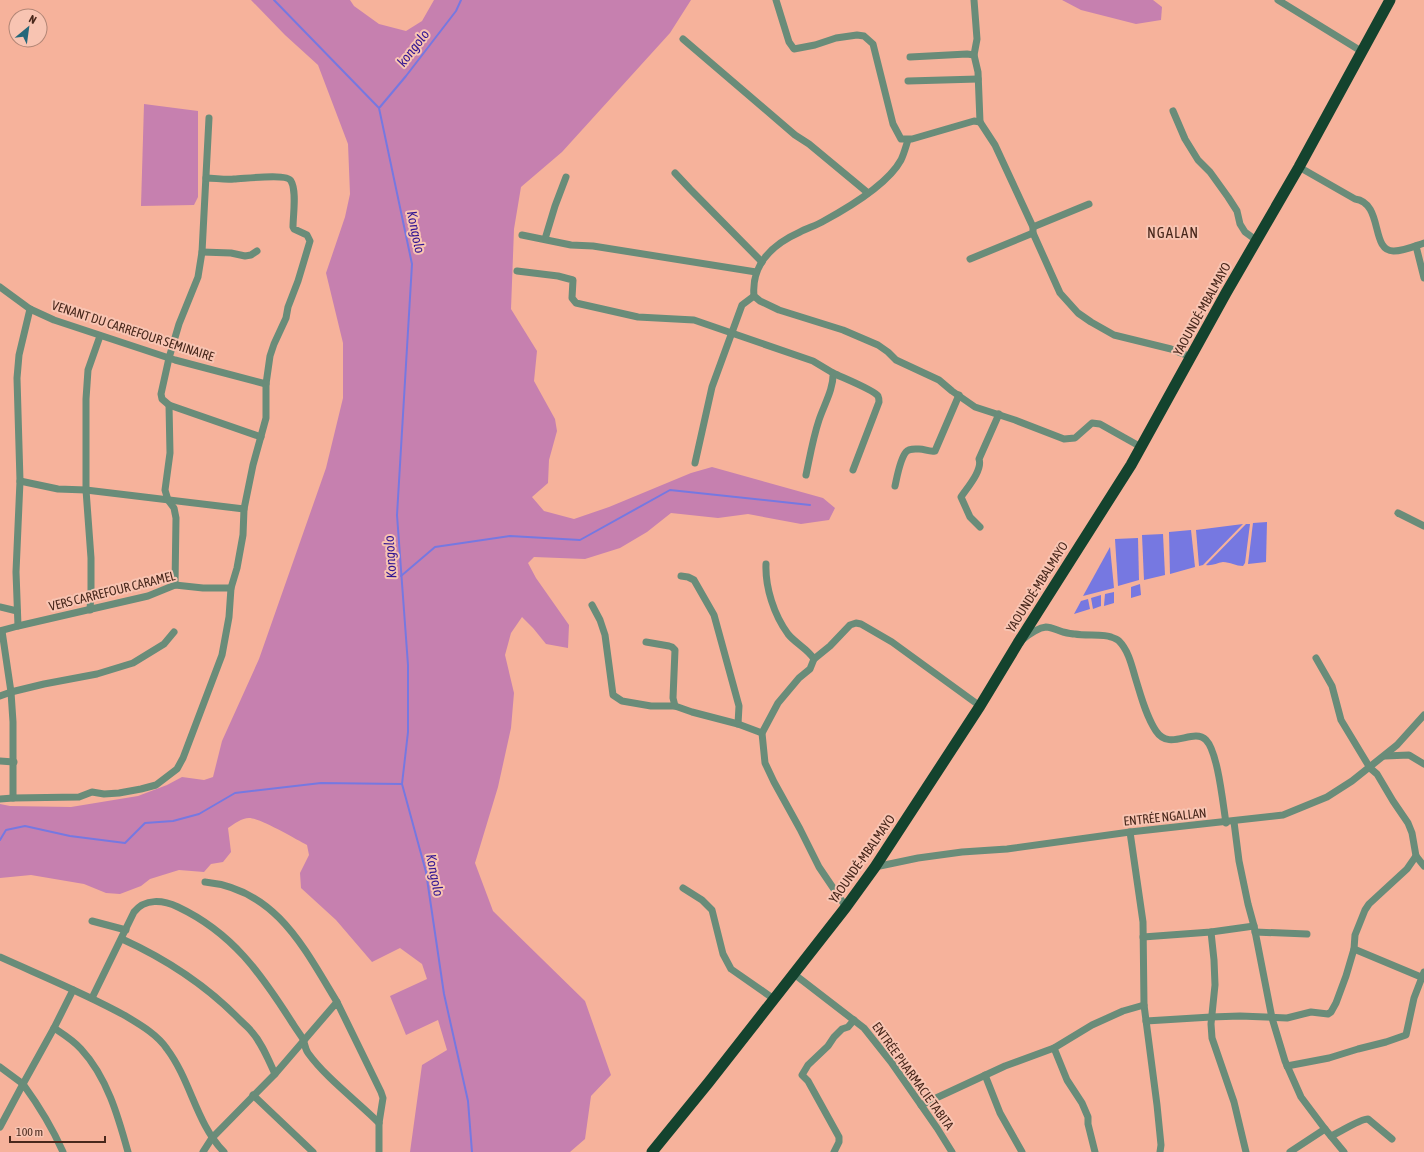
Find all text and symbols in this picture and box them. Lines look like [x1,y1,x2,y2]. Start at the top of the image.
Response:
north arrow [8,8,48,48]
text: N [27,12,39,26]
water label: kongolo [394,26,433,70]
water label: Kongolo [404,209,428,255]
district label: NGALAN [1147,224,1199,241]
street label: YAOUNDÉ-MBALMAYO [1170,259,1234,358]
street label: VENANT DU CARREFOUR SEMINAIRE [50,298,216,365]
water label: Kongolo [380,535,399,579]
street label: YAOUNDÉ-MBALMAYO [1003,539,1071,635]
street label: VERS CARREFOUR CARAMEL [47,568,177,614]
street label: ENTRÉE NGALLAN [1123,805,1207,829]
street label: YAOUNDÉ-MBALMAYO [826,812,898,906]
water label: Kongolo [423,852,447,898]
street label: ENTRÉE PHARMACIE TABITA [869,1019,957,1133]
scale bar [10,1118,105,1144]
text: 100 m [16,1125,43,1139]

